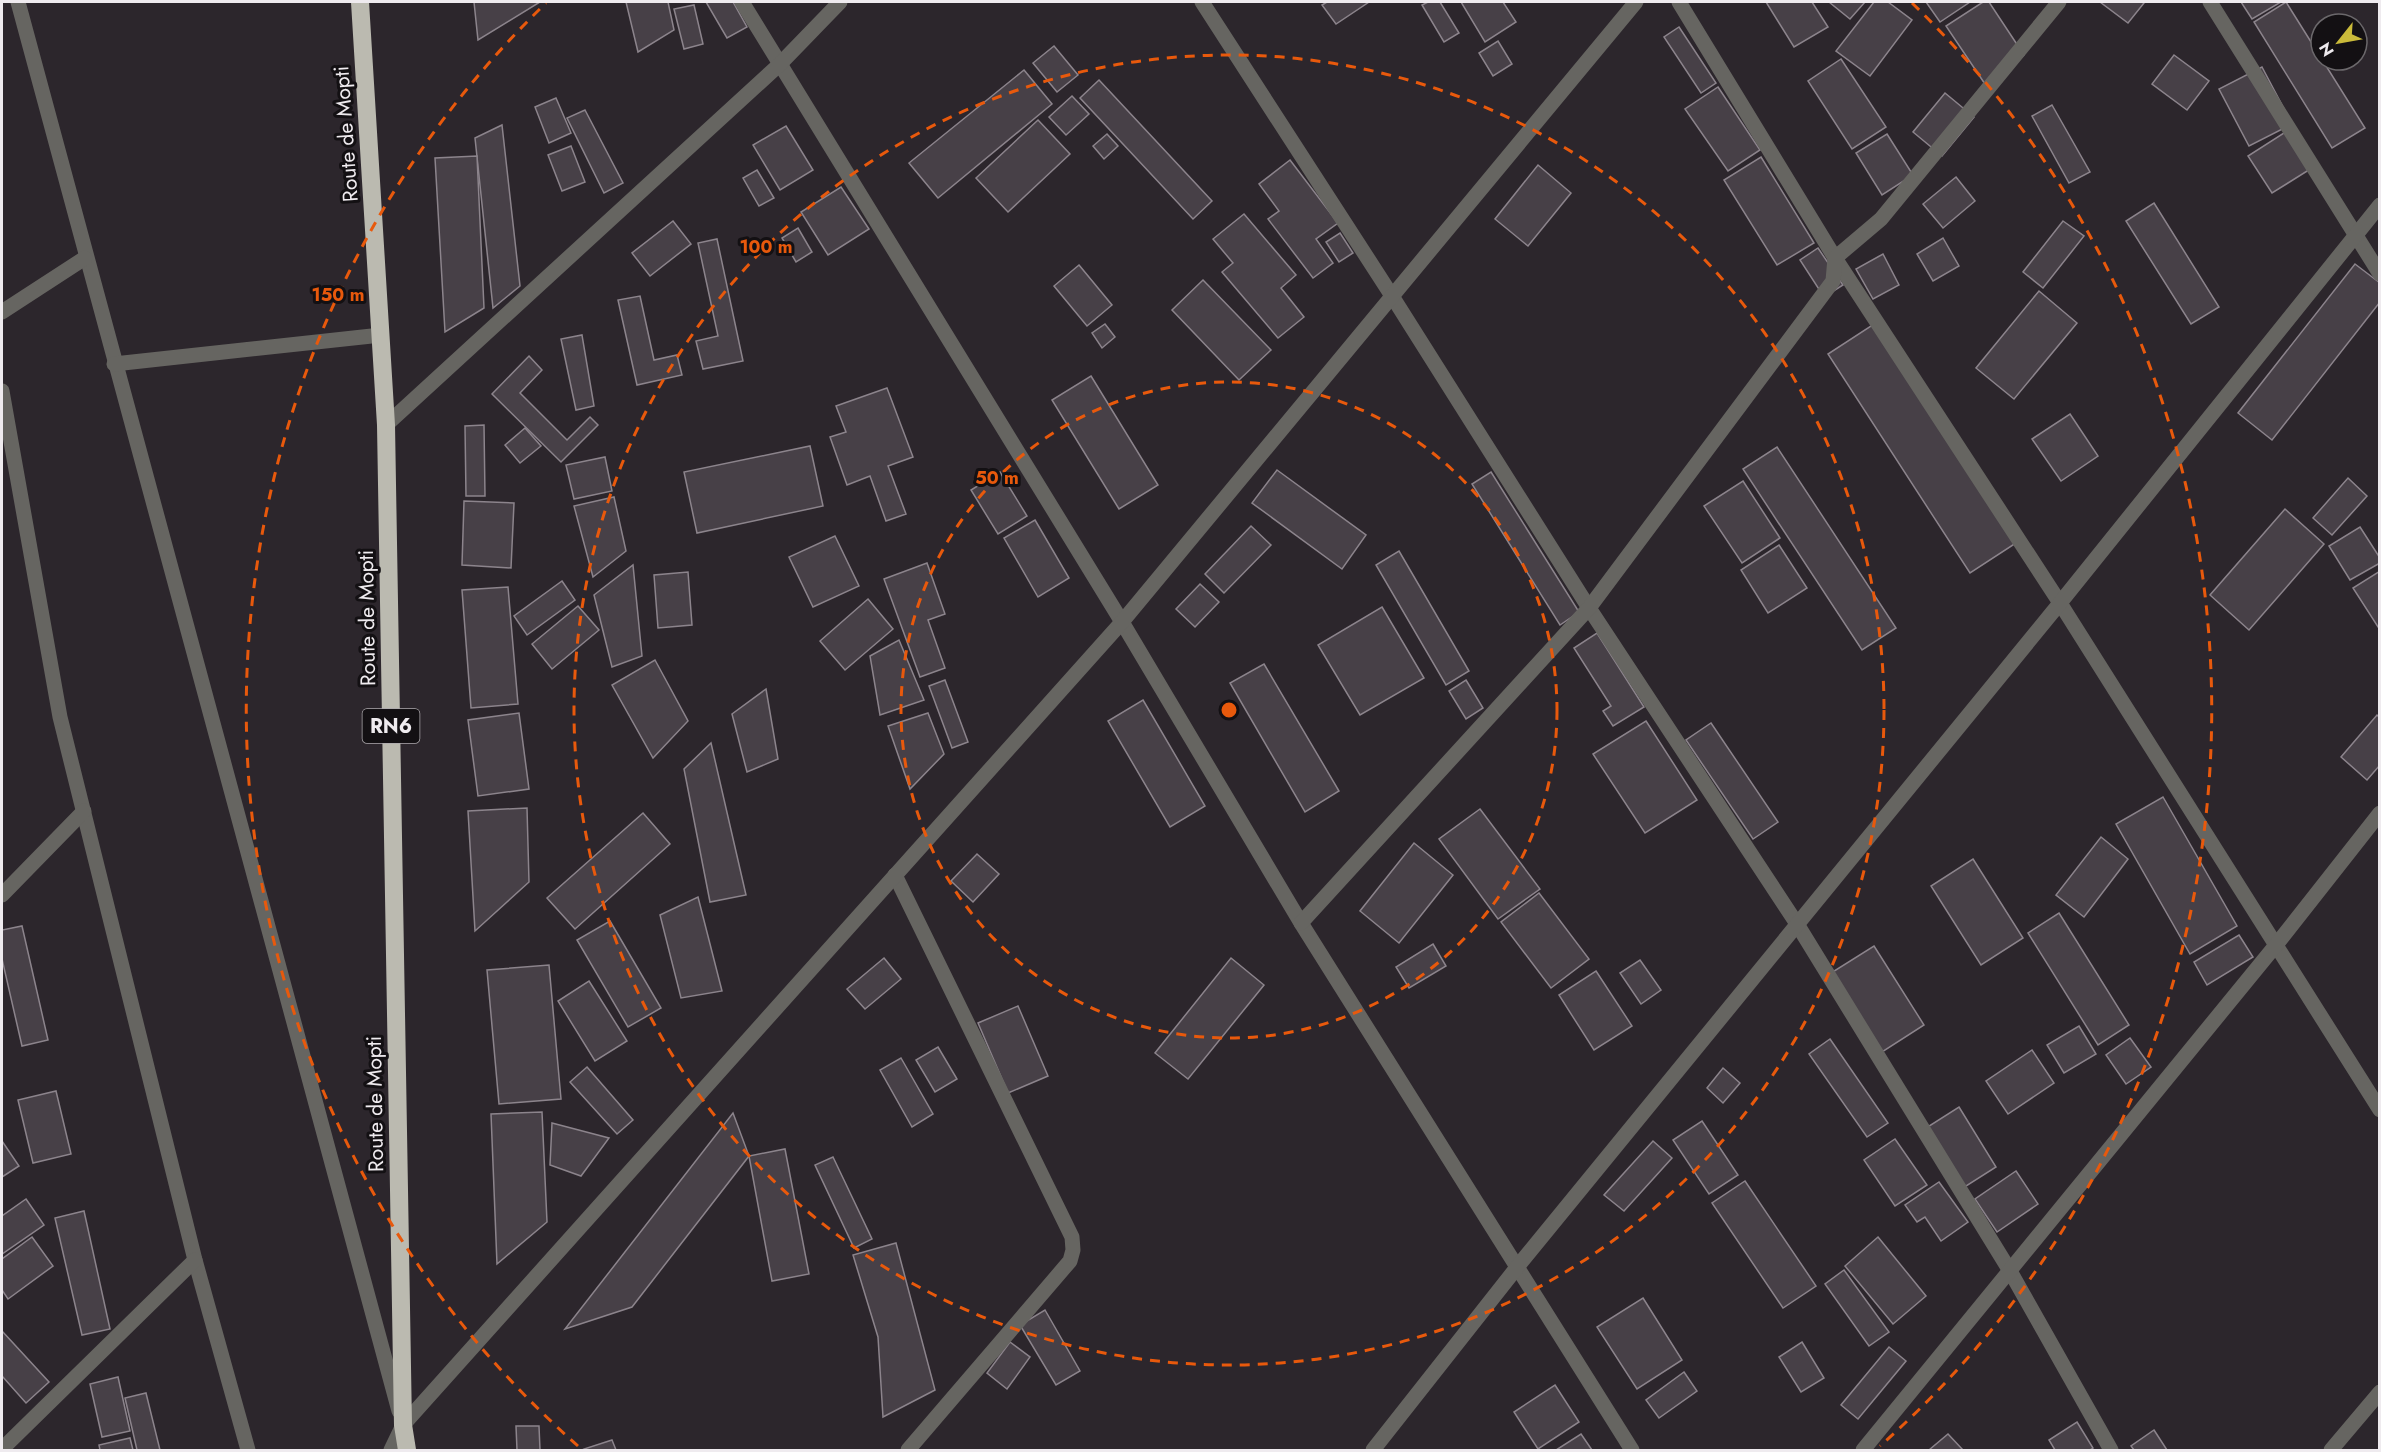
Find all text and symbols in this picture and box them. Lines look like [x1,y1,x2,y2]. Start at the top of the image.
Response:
north arrow [2309,12,2369,72]
text: N [2313,38,2340,61]
street label: Route de Mopti [326,65,366,203]
text: 100 m [739,234,793,260]
text: 150 m [312,282,364,308]
text: 50 m [975,465,1019,491]
street label: Route de Mopti [351,550,383,686]
centre of rings [1219,700,1239,720]
road number: RN6 [362,709,420,743]
street label: Route de Mopti [359,1036,391,1172]

